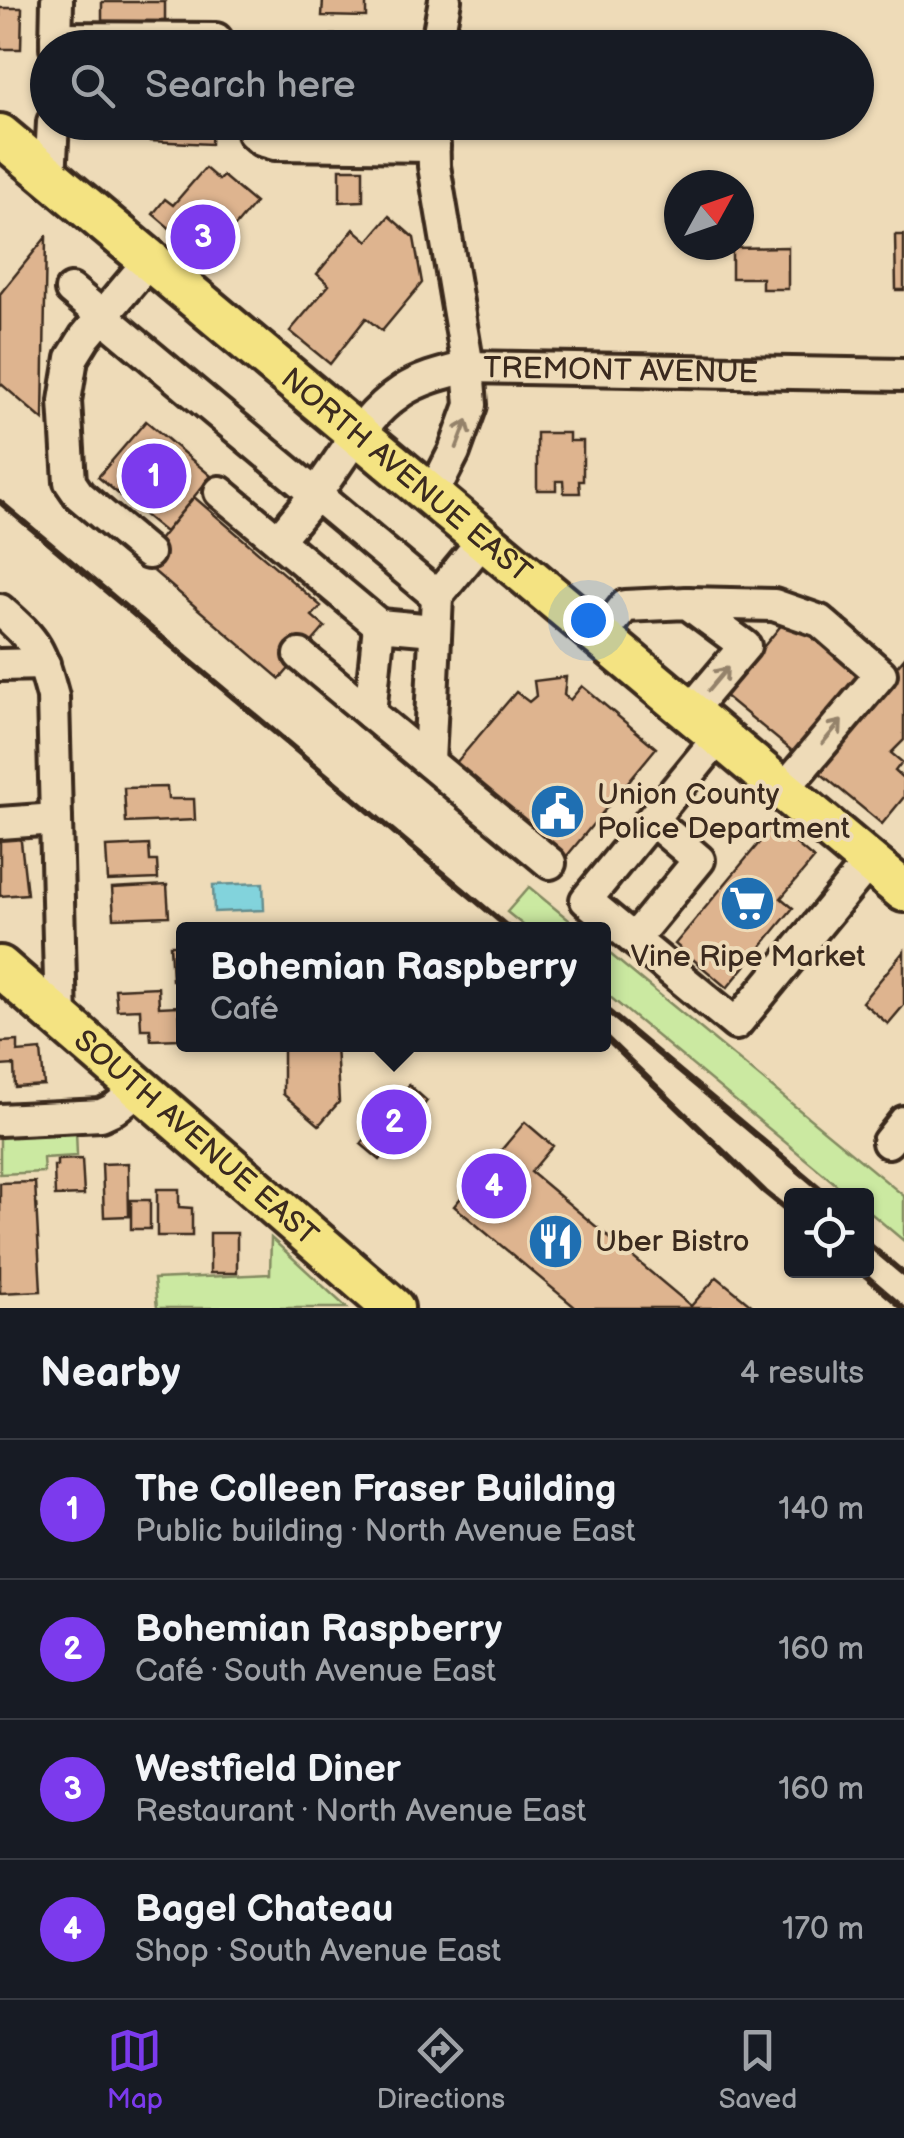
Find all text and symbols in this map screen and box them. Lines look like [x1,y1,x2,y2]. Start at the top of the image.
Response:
search box [30,30,874,140]
icon: search [65,58,120,113]
text: Search here [145,63,356,108]
north arrow [664,170,754,260]
pin: 3 [170,200,236,274]
street label: TREMONT AVENUE [483,350,759,391]
street label: NORTH AVENUE EAST [273,361,538,591]
one-way arrow [454,419,472,449]
pin: 1 [122,438,186,514]
your location [563,595,614,646]
one-way arrow [707,666,729,692]
one-way arrow [820,720,843,745]
place label: Union County Police Department [597,777,850,847]
public building icon: Union County Police Department [528,781,588,841]
supermarket icon: Vine Ripe Market [718,873,778,933]
popup [176,922,611,1052]
place label: Vine Ripe Market [631,939,865,975]
text: Bohemian Raspberry [210,945,577,990]
text: Café [210,990,279,1029]
street label: SOUTH AVENUE EAST [66,1023,325,1254]
pin: 2 [362,1084,426,1160]
pin: 4 [462,1148,526,1224]
map controls [784,1188,874,1278]
button: locate [784,1188,874,1278]
restaurant icon: Uber Bistro [526,1211,586,1271]
place label: Uber Bistro [595,1224,749,1260]
text: Nearby [40,1348,180,1399]
text: 4 results [740,1354,864,1393]
text: The Colleen Fraser Building [135,1467,616,1512]
text: 1 [66,1490,79,1529]
text: 140 m [778,1490,864,1529]
text: Public building · North Avenue East [135,1512,636,1551]
text: Bohemian Raspberry [135,1607,502,1652]
text: 2 [63,1630,82,1669]
text: 160 m [778,1630,864,1669]
text: Café · South Avenue East [135,1652,496,1691]
text: Westfield Diner [135,1747,401,1792]
text: 3 [63,1770,82,1809]
text: 160 m [778,1770,864,1809]
text: Restaurant · North Avenue East [135,1792,586,1831]
text: Bagel Chateau [135,1887,393,1932]
text: 4 [63,1910,82,1949]
text: 170 m [782,1910,864,1949]
text: Shop · South Avenue East [135,1932,501,1971]
tab: Map [107,2023,163,2116]
tab: Directions [376,2023,505,2116]
tab: Saved [719,2023,797,2116]

